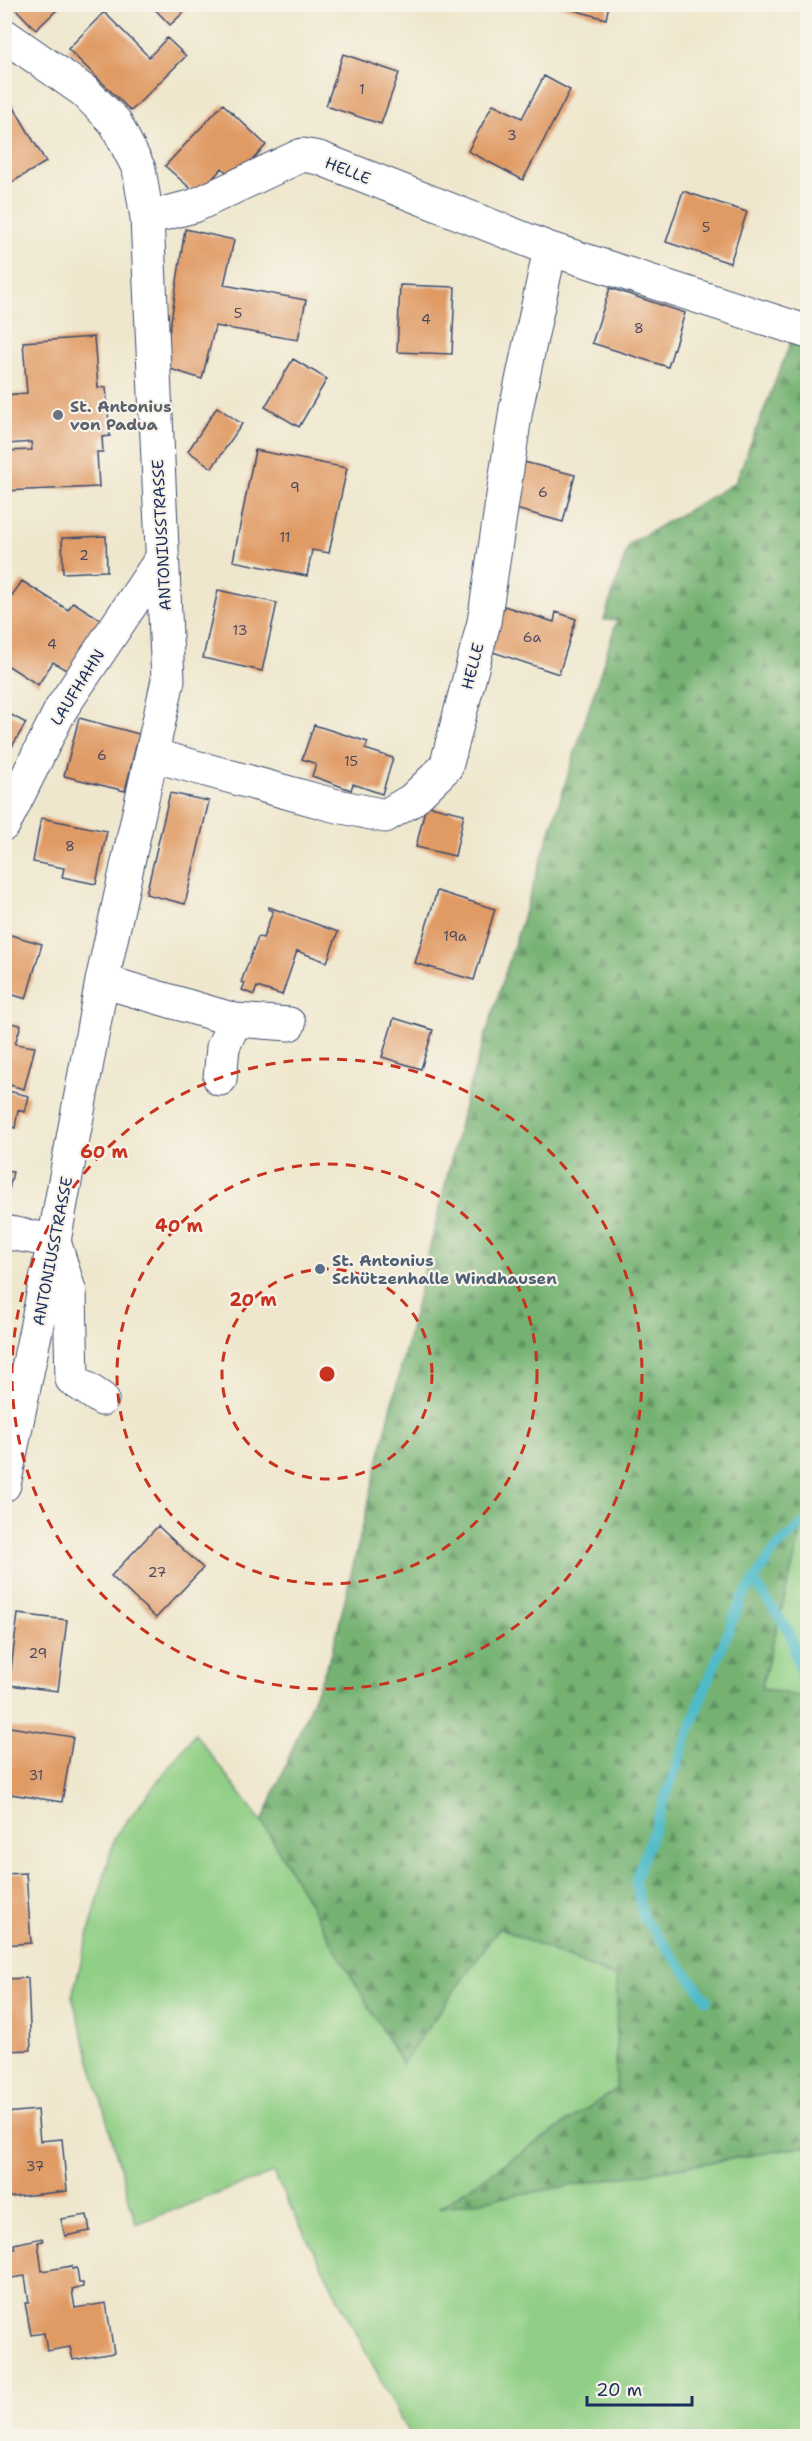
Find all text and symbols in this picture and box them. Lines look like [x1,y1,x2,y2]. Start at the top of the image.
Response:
house number: 1 [359,80,365,98]
house number: 3 [507,126,517,144]
street label: HELLE [322,152,374,189]
house number: 5 [702,218,710,236]
house number: 5 [234,304,242,322]
house number: 4 [421,310,431,328]
house number: 8 [634,319,644,337]
place label: St. Antonius von Padua [70,396,172,435]
marker: St. Antonius von Padua [51,408,65,422]
street label: ANTONIUSSTRASSE [147,459,176,611]
house number: 9 [290,478,300,496]
house number: 6 [538,483,548,501]
house number: 11 [279,528,291,546]
house number: 2 [79,546,89,564]
house number: 13 [233,621,247,639]
house number: 6a [523,628,541,646]
house number: 4 [47,635,57,653]
street label: HELLE [456,640,489,692]
street label: LAUFHAHN [46,645,109,729]
house number: 6 [97,746,107,764]
house number: 15 [344,752,358,770]
house number: 8 [65,837,75,855]
house number: 19a [443,927,467,945]
text: 60 m [80,1140,128,1164]
street label: ANTONIUSSTRASSE [28,1175,77,1328]
text: 40 m [155,1214,203,1238]
place label: St. Antonius Schützenhalle Windhausen [332,1250,557,1289]
marker: St. Antonius Schützenhalle Windhausen [313,1262,327,1276]
text: 20 m [229,1288,277,1312]
centre of rings [317,1364,337,1384]
house number: 27 [148,1563,166,1581]
house number: 29 [29,1644,47,1662]
house number: 31 [29,1766,43,1784]
house number: 37 [26,2157,44,2175]
scale bar [587,2369,692,2407]
text: 20 m [596,2378,642,2402]

